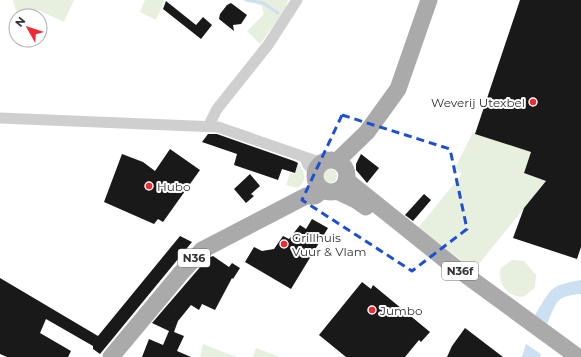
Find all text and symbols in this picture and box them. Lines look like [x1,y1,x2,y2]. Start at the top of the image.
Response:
north arrow [8,8,48,48]
text: N [12,14,28,30]
place label: Weverij Utexbel [431,95,525,110]
marker: Weverij Utexbel [528,97,538,107]
place label: Hubo [157,179,190,194]
marker: Hubo [144,181,154,191]
place label: Grillhuis Vuur & Vlam [292,230,366,259]
marker: Grillhuis Vuur & Vlam [279,239,289,249]
road number: N36 [178,249,210,267]
road number: N36f [442,262,478,280]
place label: Jumbo [379,303,422,318]
marker: Jumbo [367,305,377,315]

